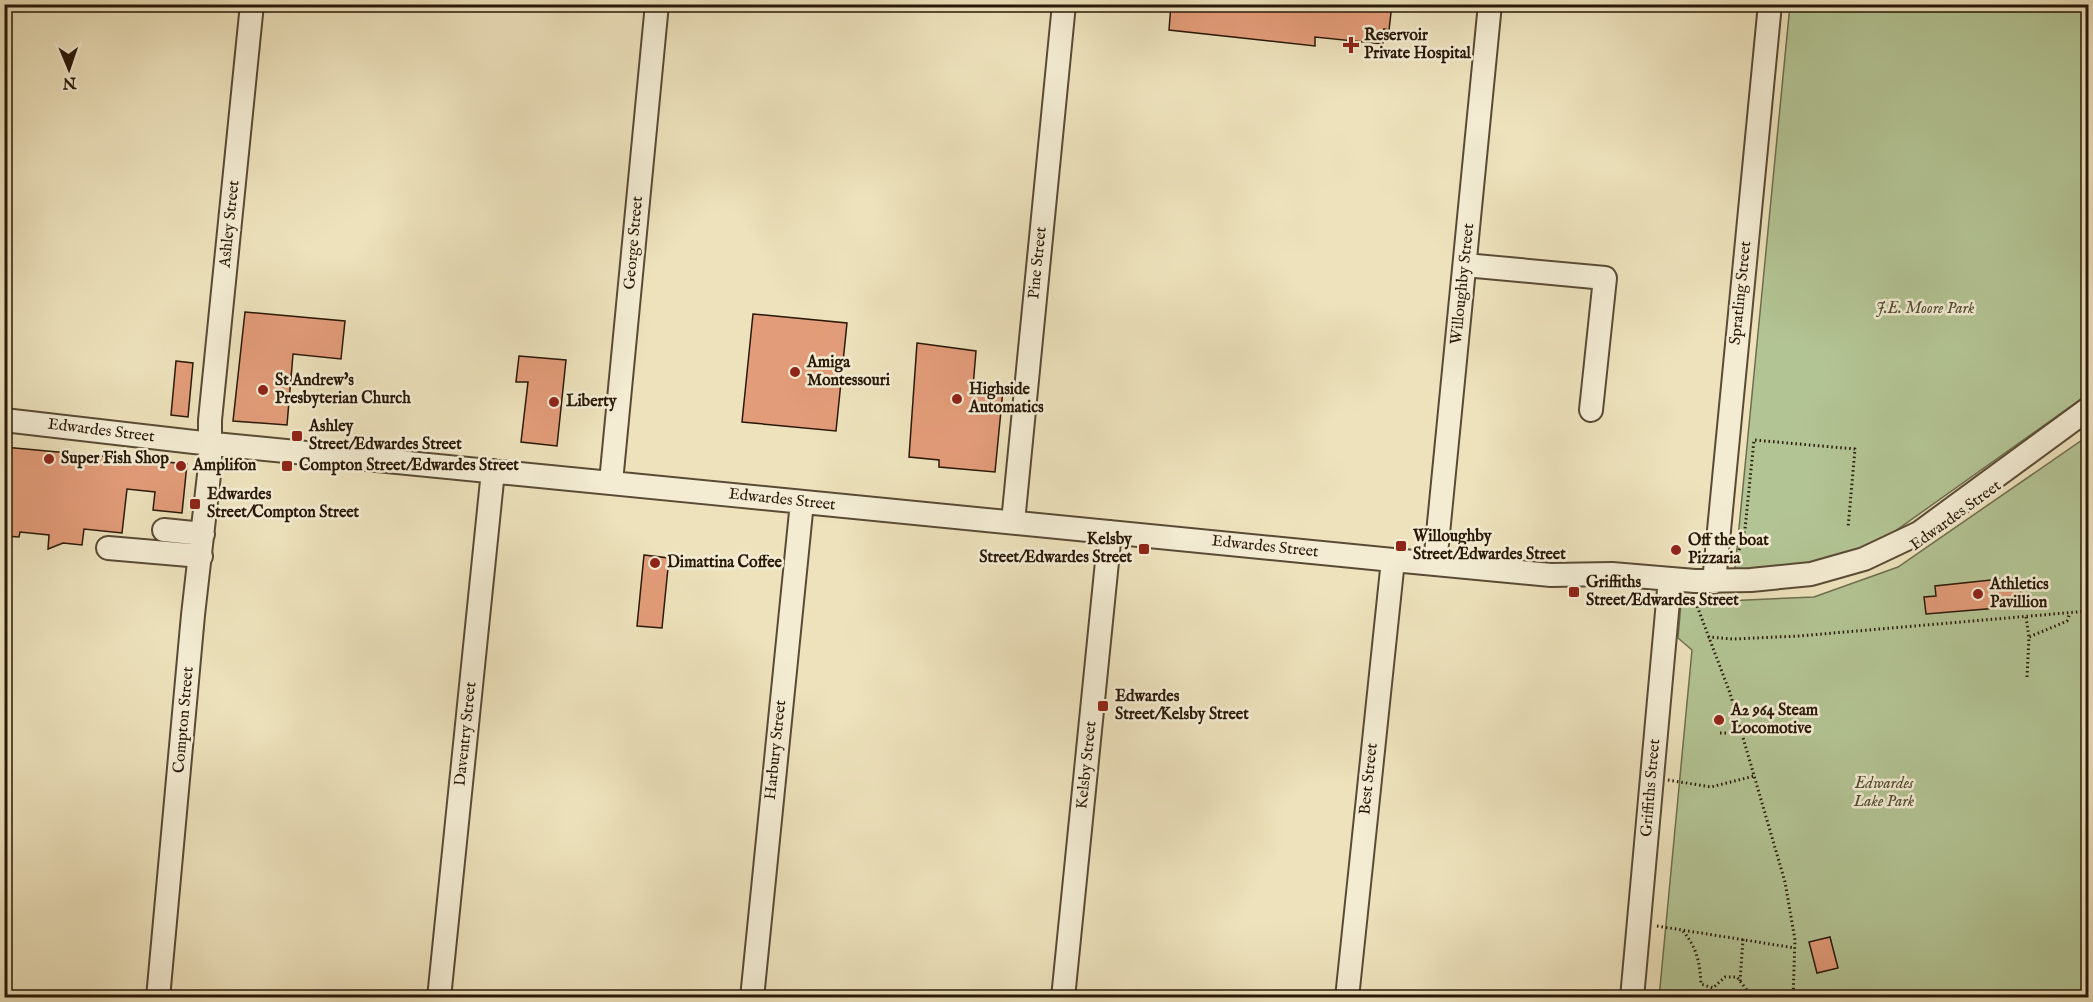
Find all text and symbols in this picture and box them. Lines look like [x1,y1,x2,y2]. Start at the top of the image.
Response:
place label: Reservoir Private Hospital [1364,26,1472,64]
marker: Reservoir Private Hospital [1342,36,1360,54]
north arrow [39,39,99,99]
text: N [62,72,78,92]
street label: Ashley Street [215,179,245,270]
street label: George Street [620,195,648,291]
street label: Willoughby Street [1447,222,1479,346]
street label: Pine Street [1024,225,1052,300]
street label: Spratling Street [1726,240,1756,346]
park label: J.E. Moore Park [1876,299,1975,319]
place label: Amiga Montessouri [806,353,891,391]
marker: Amiga Montessouri [788,365,802,379]
place label: St Andrew's Presbyterian Church [275,371,411,409]
place label: Highside Automatics [968,380,1044,418]
marker: St Andrew's Presbyterian Church [256,383,270,397]
place label: Liberty [566,392,618,412]
marker: Highside Automatics [950,392,964,406]
marker: Liberty [547,395,561,409]
street label: Edwardes Street [46,415,156,448]
place label: Ashley Street/Edwardes Street [308,417,462,455]
marker: Ashley Street/Edwardes Street [290,429,304,443]
place label: Super Fish Shop [61,449,169,469]
marker: Super Fish Shop [42,452,56,466]
place label: Amplifon [192,456,257,476]
place label: Compton Street/Edwardes Street [299,456,519,476]
marker: Amplifon [174,459,188,473]
marker: Compton Street/Edwardes Street [280,459,294,473]
street label: Edwardes Street [1907,476,2006,556]
street label: Edwardes Street [727,484,837,516]
place label: Edwardes Street/Compton Street [207,485,360,523]
marker: Edwardes Street/Compton Street [188,497,202,511]
place label: Willoughby Street/Edwardes Street [1412,527,1566,565]
place label: Kelsby Street/Edwardes Street [979,530,1133,568]
street label: Edwardes Street [1210,531,1320,563]
place label: Off the boat Pizzaria [1688,531,1769,569]
marker: Willoughby Street/Edwardes Street [1394,539,1408,553]
marker: Kelsby Street/Edwardes Street [1137,542,1151,556]
marker: Off the boat Pizzaria [1669,543,1683,557]
place label: Dimattina Coffee [667,553,783,573]
marker: Dimattina Coffee [648,556,662,570]
place label: Griffiths Street/Edwardes Street [1586,573,1739,611]
place label: Athletics Pavillion [1989,575,2049,613]
marker: Griffiths Street/Edwardes Street [1567,585,1581,599]
marker: Athletics Pavillion [1971,587,1985,601]
street label: Compton Street [169,665,199,774]
street label: Daventry Street [451,680,481,787]
place label: Edwardes Street/Kelsby Street [1115,687,1249,725]
street label: Harbury Street [761,699,791,801]
marker: Edwardes Street/Kelsby Street [1096,699,1110,713]
place label: A2 964 Steam Locomotive [1730,701,1819,739]
marker: A2 964 Steam Locomotive [1712,713,1726,727]
street label: Kelsby Street [1072,719,1102,810]
street label: Griffiths Street [1637,738,1665,838]
street label: Best Street [1355,742,1383,816]
park label: Edwardes Lake Park [1853,774,1915,812]

